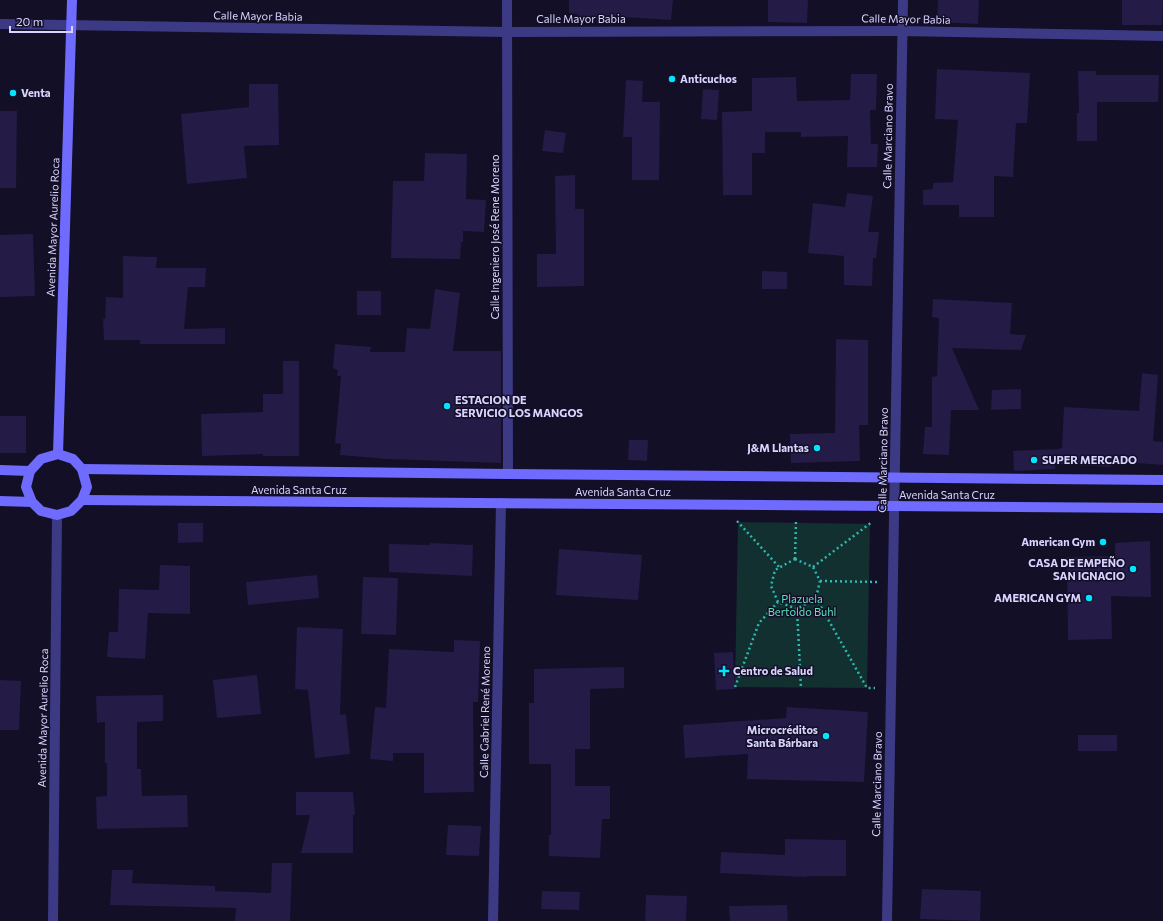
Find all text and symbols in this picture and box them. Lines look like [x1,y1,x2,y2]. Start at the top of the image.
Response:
scale bar [10,8,72,34]
street label: Calle Mayor Babia [213,8,303,23]
street label: Calle Mayor Babia [861,11,951,26]
street label: Calle Mayor Babia [536,12,626,25]
text: 20 m [16,14,43,28]
place label: Anticuchos [680,72,737,85]
marker: Anticuchos [667,74,677,84]
street label: Calle Marciano Bravo [880,83,895,189]
place label: Venta [21,86,51,99]
marker: Venta [8,88,18,98]
street label: Calle Ingeniero José Rene Moreno [488,154,502,320]
street label: Avenida Mayor Aurelio Roca [44,157,61,297]
place label: ESTACION DE SERVICIO LOS MANGOS [455,393,583,419]
marker: ESTACION DE SERVICIO LOS MANGOS [442,401,452,411]
street label: Calle Marciano Bravo [875,407,890,513]
place label: J&M Llantas [747,441,809,455]
marker: J&M Llantas [812,443,822,453]
place label: SUPER MERCADO [1042,453,1137,466]
marker: SUPER MERCADO [1029,455,1039,465]
street label: Avenida Santa Cruz [251,483,348,496]
street label: Avenida Santa Cruz [575,485,672,498]
street label: Avenida Santa Cruz [899,488,996,501]
place label: American Gym [1021,535,1095,548]
marker: American Gym [1098,537,1108,547]
place label: CASA DE EMPEÑO SAN IGNACIO [1028,555,1125,582]
marker: CASA DE EMPEÑO SAN IGNACIO [1128,564,1138,574]
place label: AMERICAN GYM [994,591,1081,604]
park label: Plazuela Bertoldo Buhl [768,592,836,618]
marker: AMERICAN GYM [1084,593,1094,603]
street label: Calle Gabriel René Moreno [477,645,492,778]
street label: Avenida Mayor Aurelio Roca [35,648,50,788]
place label: Centro de Salud [733,664,813,677]
marker: Centro de Salud [718,665,730,677]
place label: Microcréditos Santa Bárbara [747,723,818,749]
marker: Microcréditos Santa Bárbara [821,731,831,741]
street label: Calle Marciano Bravo [869,731,884,837]

